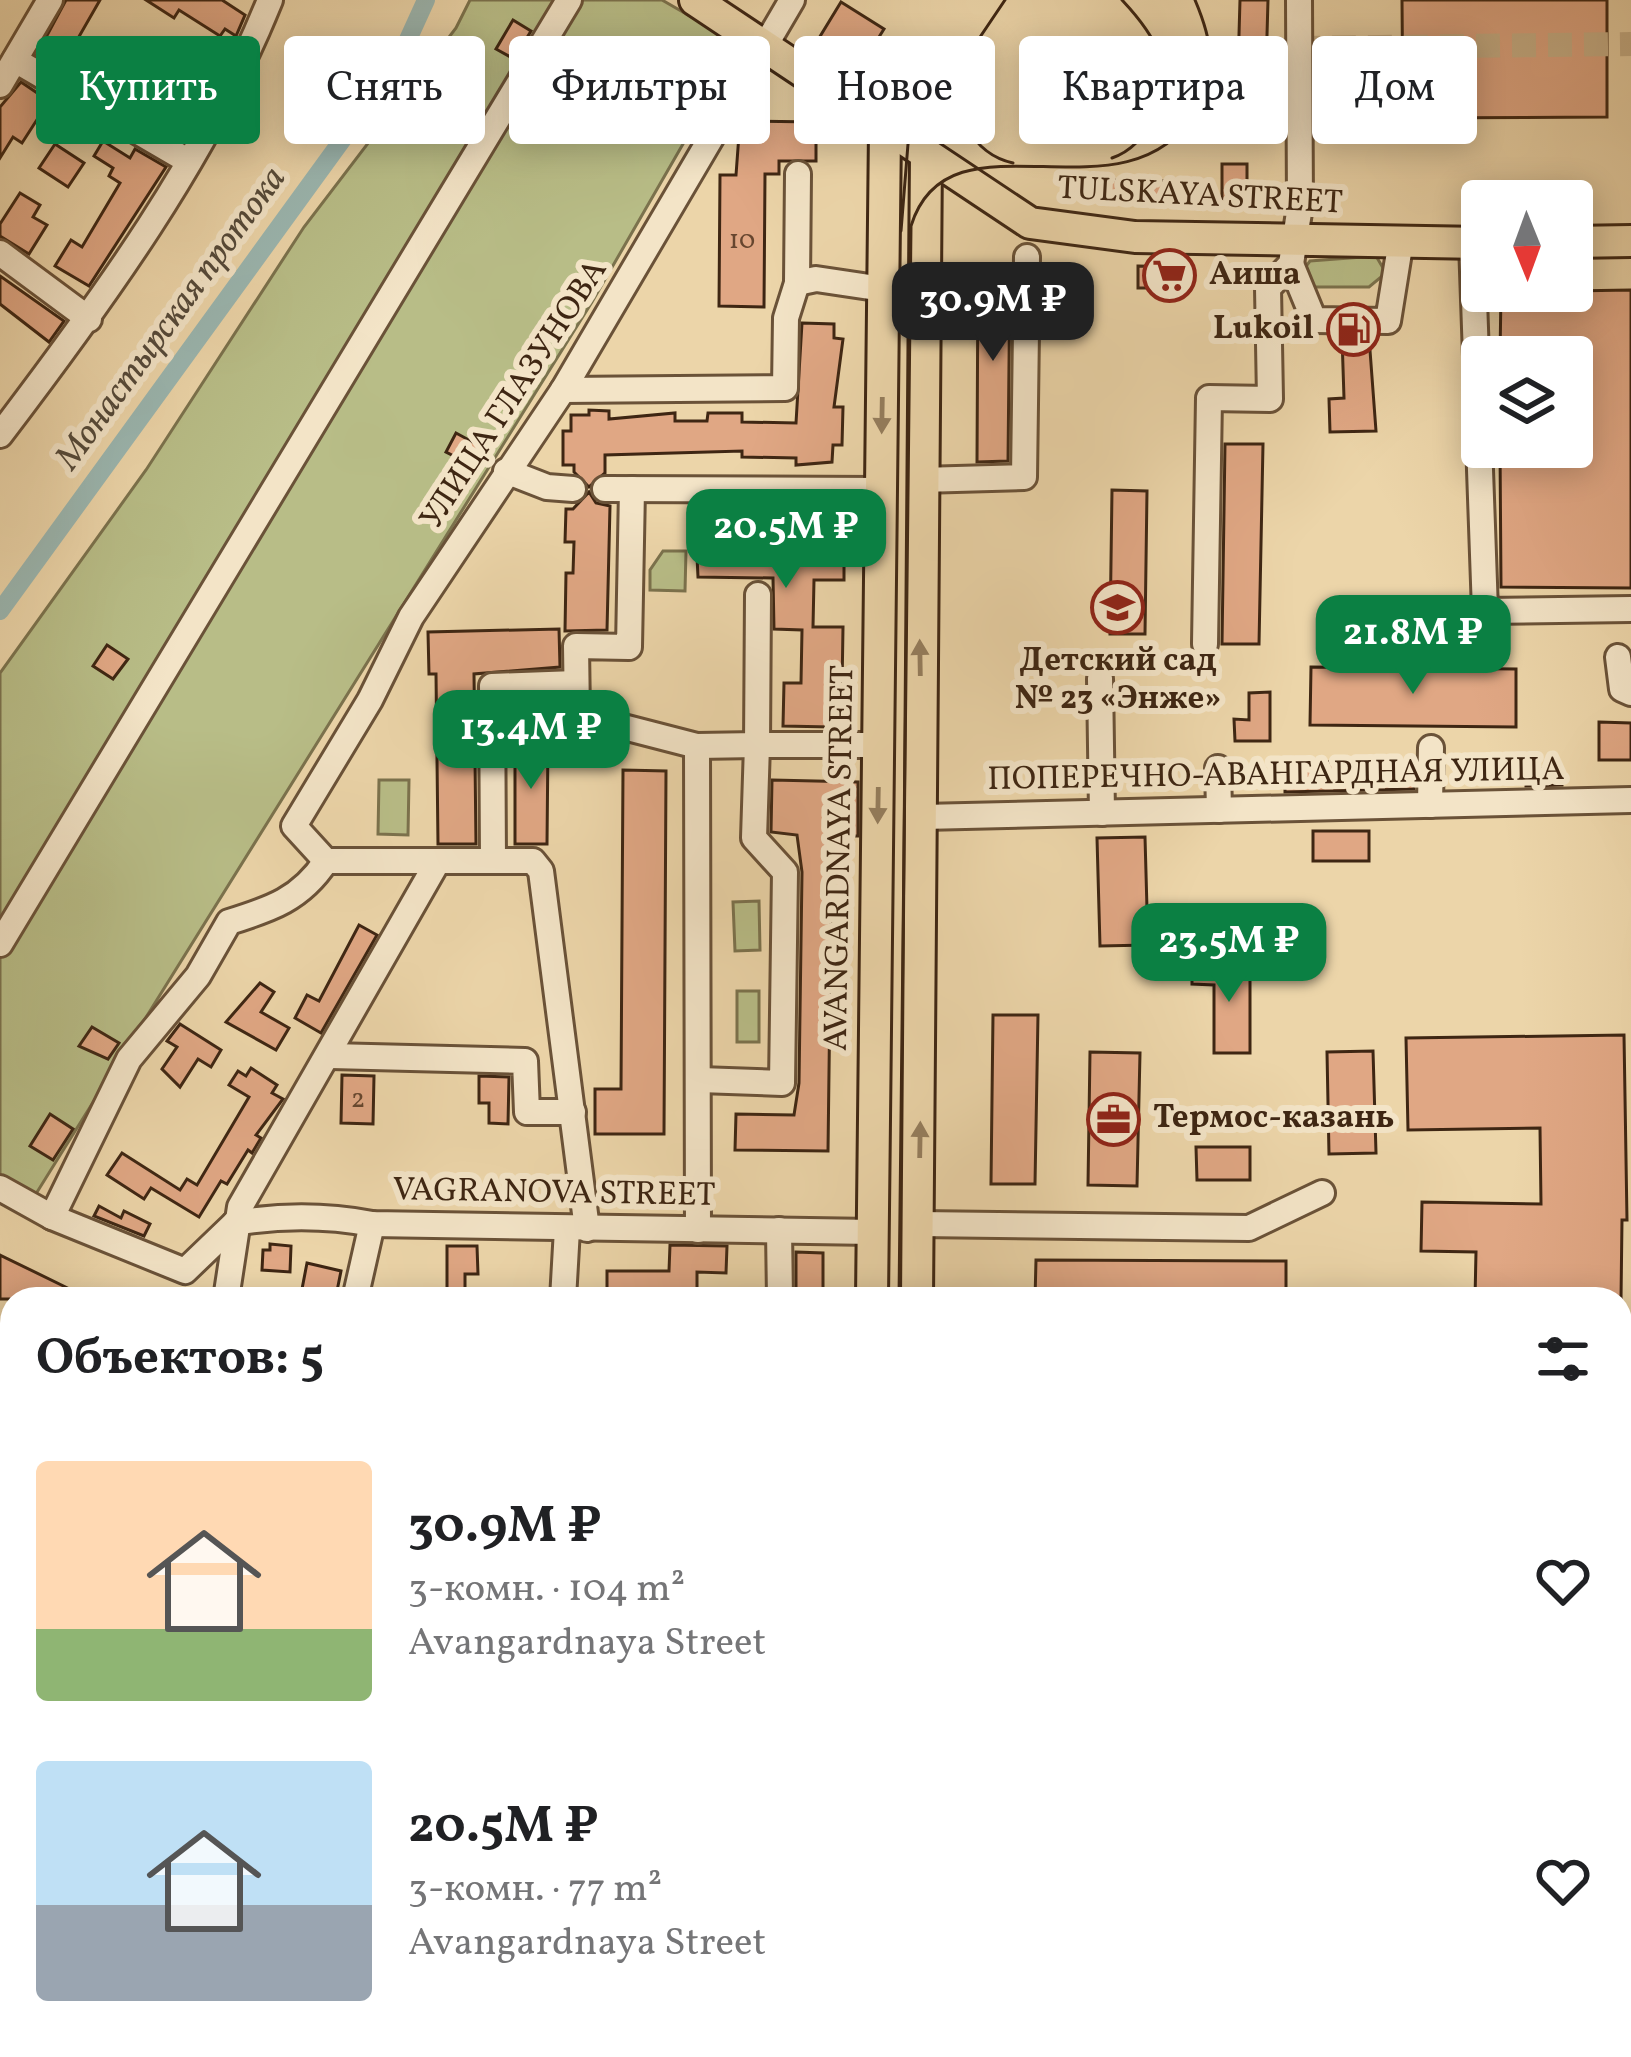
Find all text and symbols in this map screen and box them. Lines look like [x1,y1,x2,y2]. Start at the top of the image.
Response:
chip: Купить [36,36,260,144]
chip: Снять [284,36,485,144]
chip: Фильтры [509,36,770,144]
chip: Новое [794,36,995,144]
chip: Квартира [1019,36,1288,144]
chip: Дом [1312,36,1477,144]
water label: Монастырская протока [44,157,299,482]
street label: TULSKAYA STREET [1056,167,1344,227]
north arrow [1461,180,1593,312]
map controls [1461,180,1593,468]
house number: 10 [729,222,755,260]
supermarket icon: Аиша [1142,248,1198,304]
street label: УЛИЦА ГЛАЗУНОВА [410,251,620,539]
place label: Аиша [1209,253,1301,299]
pin: 30.9M ₽ [882,262,1104,364]
text: 30.9M ₽ [919,274,1067,328]
fuel station icon: Lukoil [1325,302,1381,358]
place label: Lukoil [1213,307,1314,353]
button: layers [1461,336,1593,468]
one-way arrow [872,397,892,435]
pin: 20.5M ₽ [675,489,897,591]
text: 20.5M ₽ [713,501,859,555]
school or university icon: Детский сад № 23 «Энже» [1090,580,1146,636]
pin: 21.8M ₽ [1302,595,1524,697]
text: 21.8M ₽ [1343,607,1483,661]
one-way arrow [910,638,930,676]
place label: Детский сад № 23 «Энже» [1015,639,1221,723]
street label: AVANGARDNAYA STREET [815,665,867,1051]
pin: 13.4M ₽ [420,690,642,792]
text: 13.4M ₽ [460,702,602,756]
street label: ПОПЕРЕЧНО-АВАНГАРДНАЯ УЛИЦА [987,748,1565,804]
one-way arrow [868,787,887,825]
pin: 23.5M ₽ [1118,903,1340,1005]
text: 23.5M ₽ [1158,915,1300,969]
house number: 2 [351,1081,365,1119]
office icon: Термос-казань [1086,1091,1142,1147]
place label: Термос-казань [1153,1096,1394,1142]
one-way arrow [910,1120,930,1158]
street label: VAGRANOVA STREET [392,1168,716,1220]
text: Объектов: 5 [36,1324,324,1395]
icon: filters [1530,1326,1596,1392]
text: 30.9M ₽ [408,1492,602,1563]
icon: home [132,1509,276,1653]
icon: heart [1530,1548,1596,1614]
text: 3-комн. · 104 m² [408,1563,685,1617]
text: Avangardnaya Street [408,1617,766,1671]
text: 20.5M ₽ [408,1792,599,1863]
icon: home [132,1809,276,1953]
icon: heart [1530,1848,1596,1914]
text: 3-комн. · 77 m² [408,1863,662,1917]
text: Avangardnaya Street [408,1917,766,1971]

